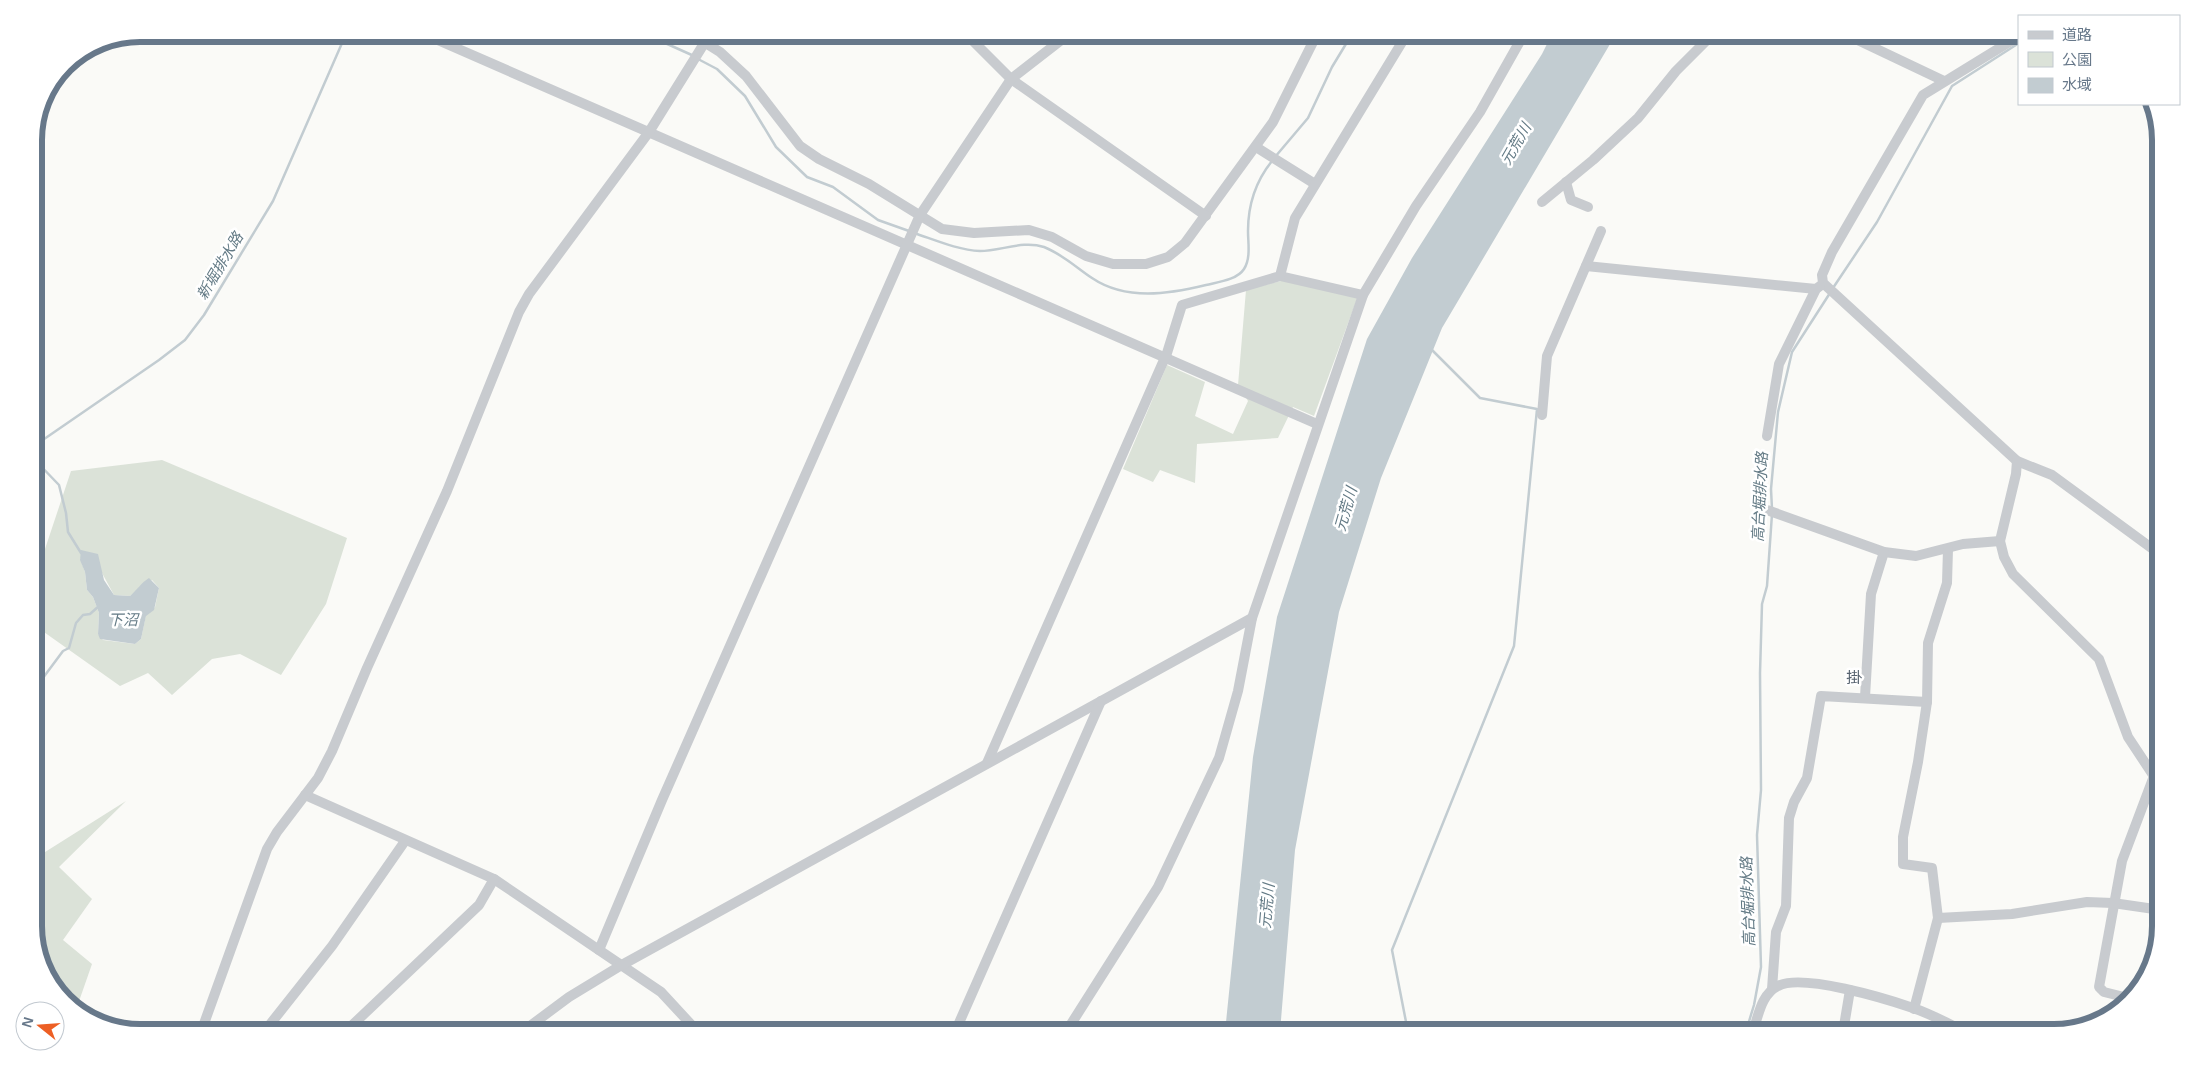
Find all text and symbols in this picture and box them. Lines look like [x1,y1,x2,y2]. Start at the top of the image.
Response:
legend [2018,15,2180,105]
text: 道路 [2062,26,2092,43]
text: 公園 [2062,51,2092,68]
text: 水域 [2062,76,2092,93]
water label: 元荒川 [1497,118,1535,167]
water label: 新堀排水路 [193,228,247,302]
water label: 高台堀排水路 [1749,450,1770,542]
water label: 元荒川 [1331,483,1360,533]
water label: 下沼 [108,611,140,628]
district label: 掛 [1846,669,1862,686]
water label: 高台堀排水路 [1737,855,1758,947]
water label: 元荒川 [1256,881,1277,929]
north arrow [15,1001,65,1051]
text: N [18,1015,37,1029]

